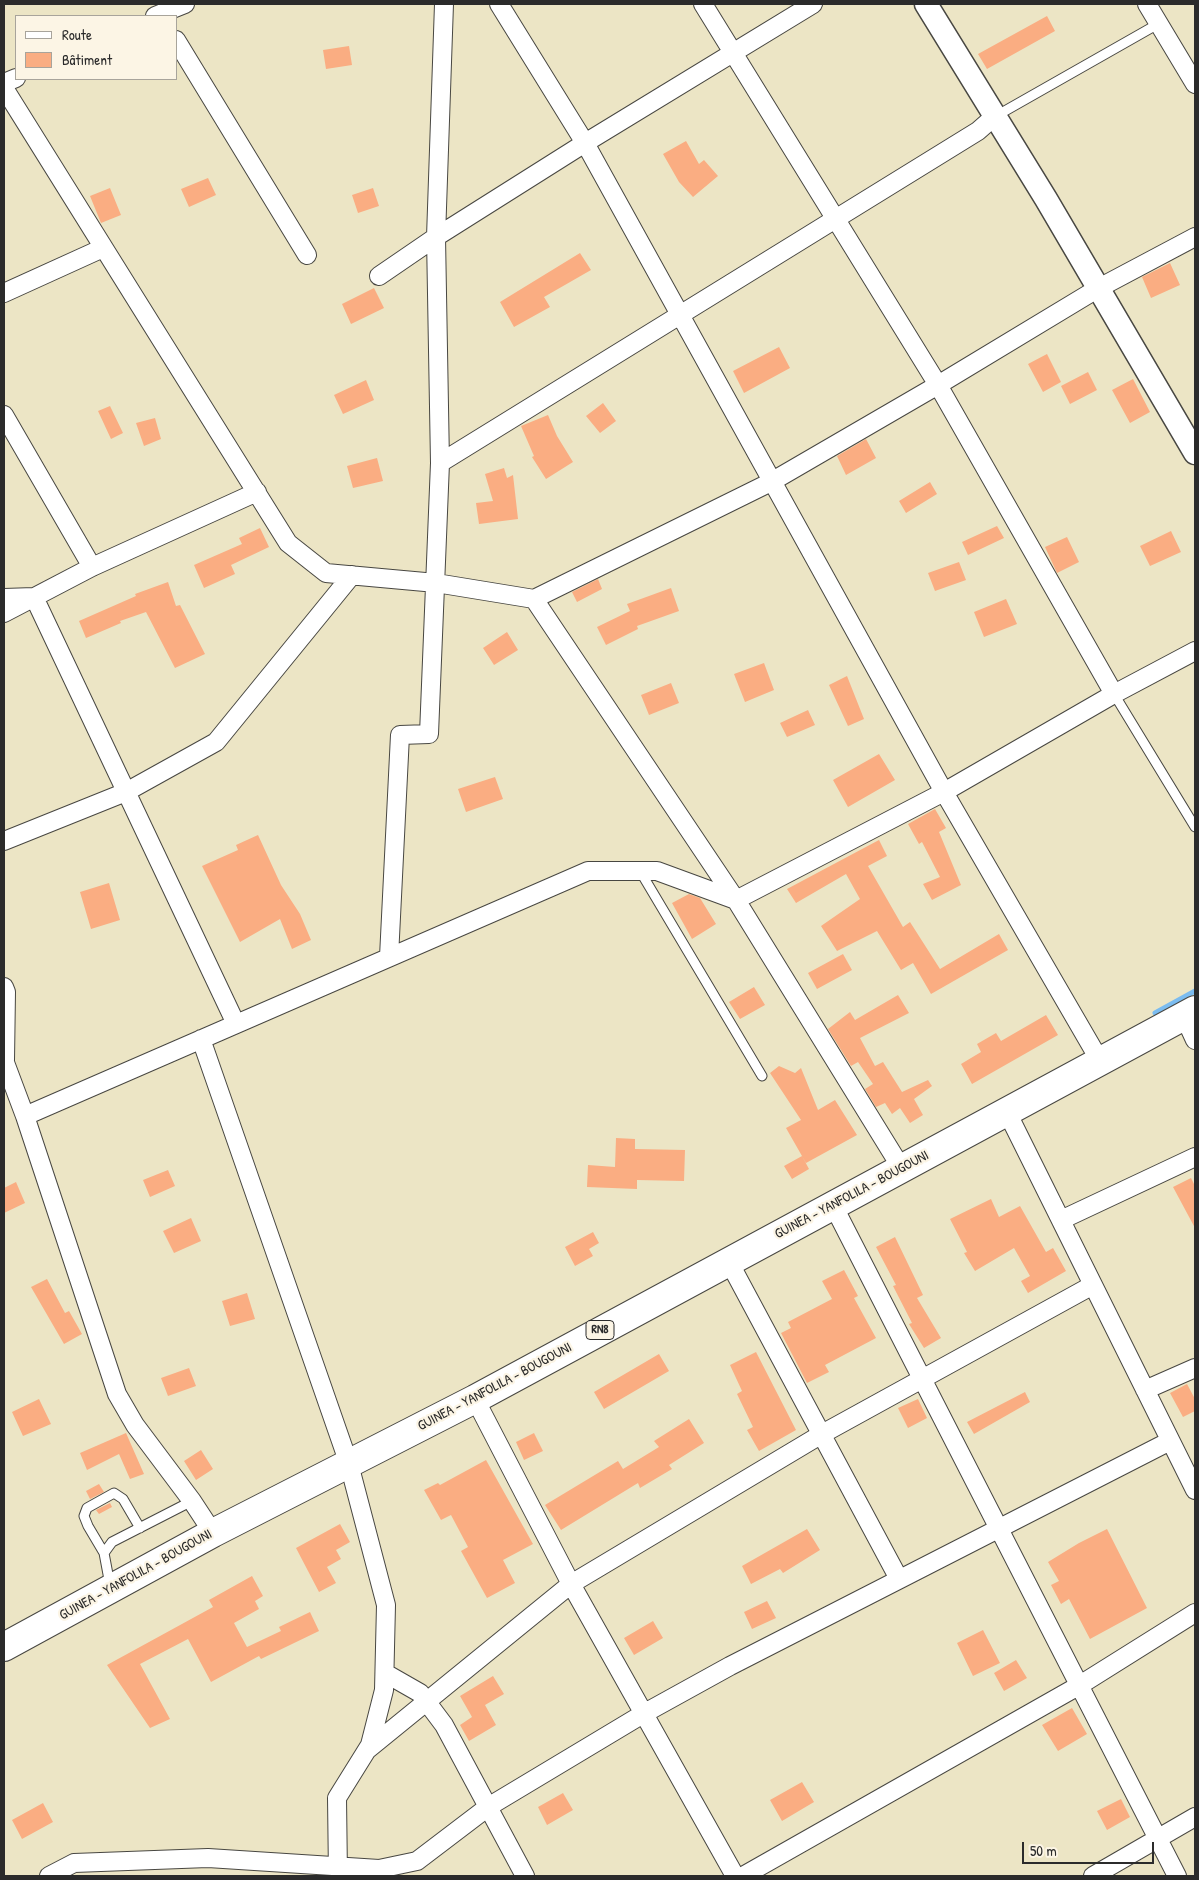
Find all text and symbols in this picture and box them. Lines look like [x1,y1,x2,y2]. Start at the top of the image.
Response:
legend [15,15,178,80]
text: Route [62,24,92,45]
text: Bâtiment [62,49,112,70]
street label: GUINEA - YANFOLILA - BOUGOUNI [772,1147,932,1243]
road number: RN8 [586,1320,614,1340]
street label: GUINEA - YANFOLILA - BOUGOUNI [415,1339,575,1435]
street label: GUINEA - YANFOLILA - BOUGOUNI [57,1526,215,1624]
scale bar [1024,1832,1156,1864]
text: 50 m [1030,1840,1057,1861]

